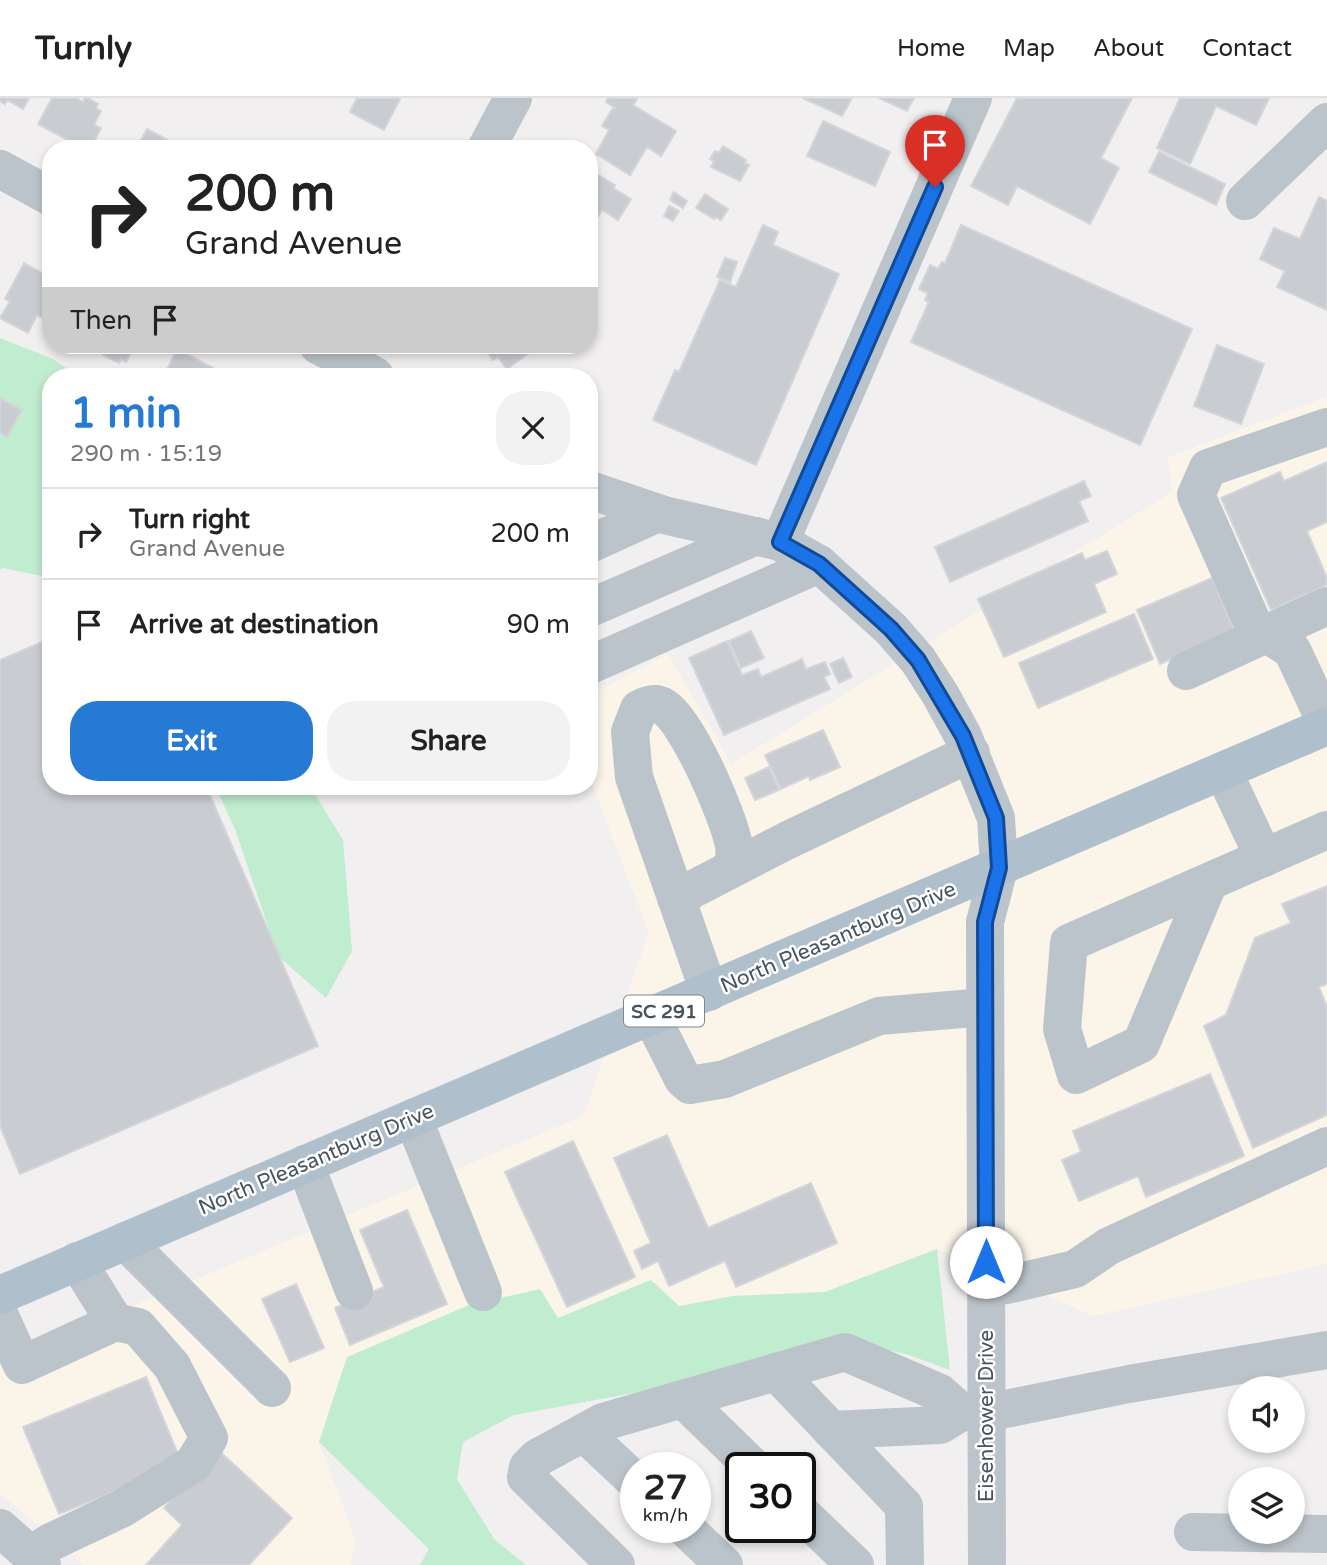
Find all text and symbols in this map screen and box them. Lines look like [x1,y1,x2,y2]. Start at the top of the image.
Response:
text: Turnly [35,29,132,68]
text: Home [897,34,965,63]
text: Map [1003,34,1055,63]
text: About [1093,34,1164,63]
text: Contact [1202,34,1292,63]
pin [905,115,965,187]
icon: arrive [916,126,954,164]
text: 200 m [185,165,335,224]
icon: right [70,168,161,259]
text: Grand Avenue [185,225,402,263]
icon: arrive [146,301,184,339]
text: Then [70,305,132,336]
text: 1 min [70,388,182,439]
button: close [496,391,570,465]
text: 290 m · 15:19 [70,440,222,468]
text: Turn right [129,504,250,535]
icon: right [70,515,108,553]
text: 200 m [490,518,570,549]
text: Grand Avenue [129,535,285,563]
icon: arrive [70,606,108,644]
text: Arrive at destination [129,609,379,640]
text: 90 m [507,609,570,640]
button: Exit [70,701,313,781]
button: Share [327,701,570,781]
street label: North Pleasantburg Drive [717,876,960,998]
road number: SC 291 [624,995,704,1026]
street label: North Pleasantburg Drive [195,1098,438,1220]
position arrow [949,1225,1023,1299]
street label: Eisenhower Drive [974,1330,999,1502]
map controls [1228,1376,1305,1544]
button: sound [1228,1376,1305,1453]
speed limit sign: 30 [725,1452,816,1543]
text: 27 [644,1467,687,1509]
button: layers [1228,1467,1305,1544]
text: km/h [643,1504,688,1526]

